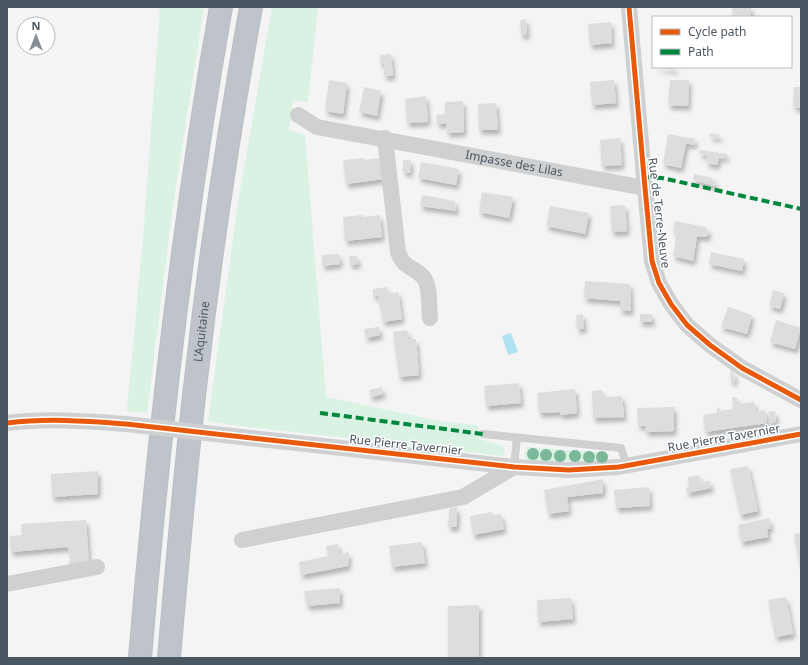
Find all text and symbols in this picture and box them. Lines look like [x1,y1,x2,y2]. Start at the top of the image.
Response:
north arrow [16,16,56,56]
legend [652,16,792,68]
text: N [32,18,40,33]
text: Cycle path [688,23,746,40]
text: Path [688,43,714,60]
street label: Impasse des Lilas [464,146,565,181]
street label: Rue de Terre-Neuve [644,157,675,269]
street label: L'Aquitaine [189,300,213,363]
street label: Rue Pierre Tavernier [666,419,782,456]
street label: Rue Pierre Tavernier [348,430,464,459]

